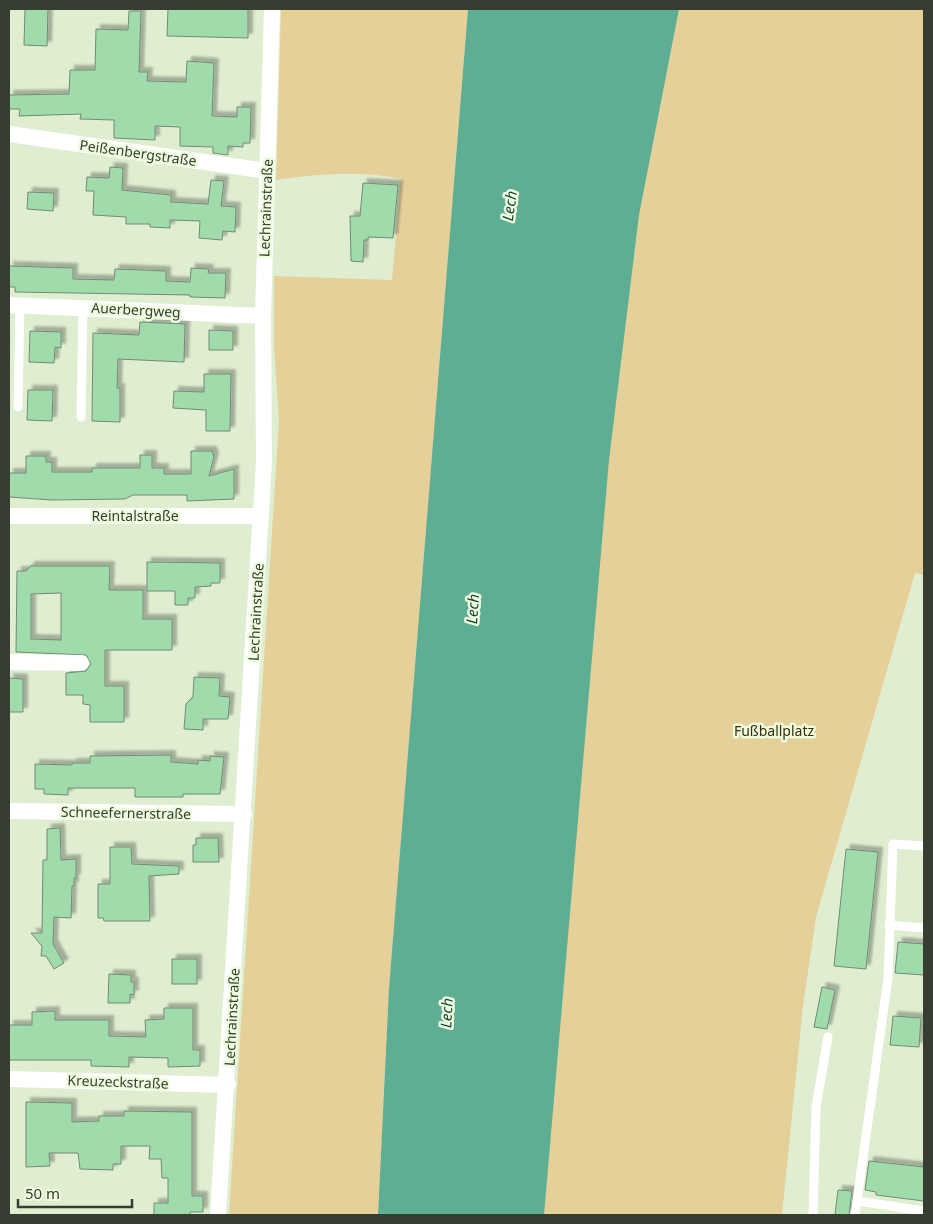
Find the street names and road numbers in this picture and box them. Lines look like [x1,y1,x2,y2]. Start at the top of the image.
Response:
street label: Peißenbergstraße [78,135,198,170]
street label: Lechrainstraße [254,159,277,257]
street label: Auerbergweg [91,298,181,321]
street label: Reintalstraße [91,506,179,525]
street label: Lechrainstraße [243,562,268,661]
street label: Schneefernerstraße [61,802,191,823]
street label: Lechrainstraße [219,967,244,1066]
street label: Kreuzeckstraße [67,1070,169,1093]

